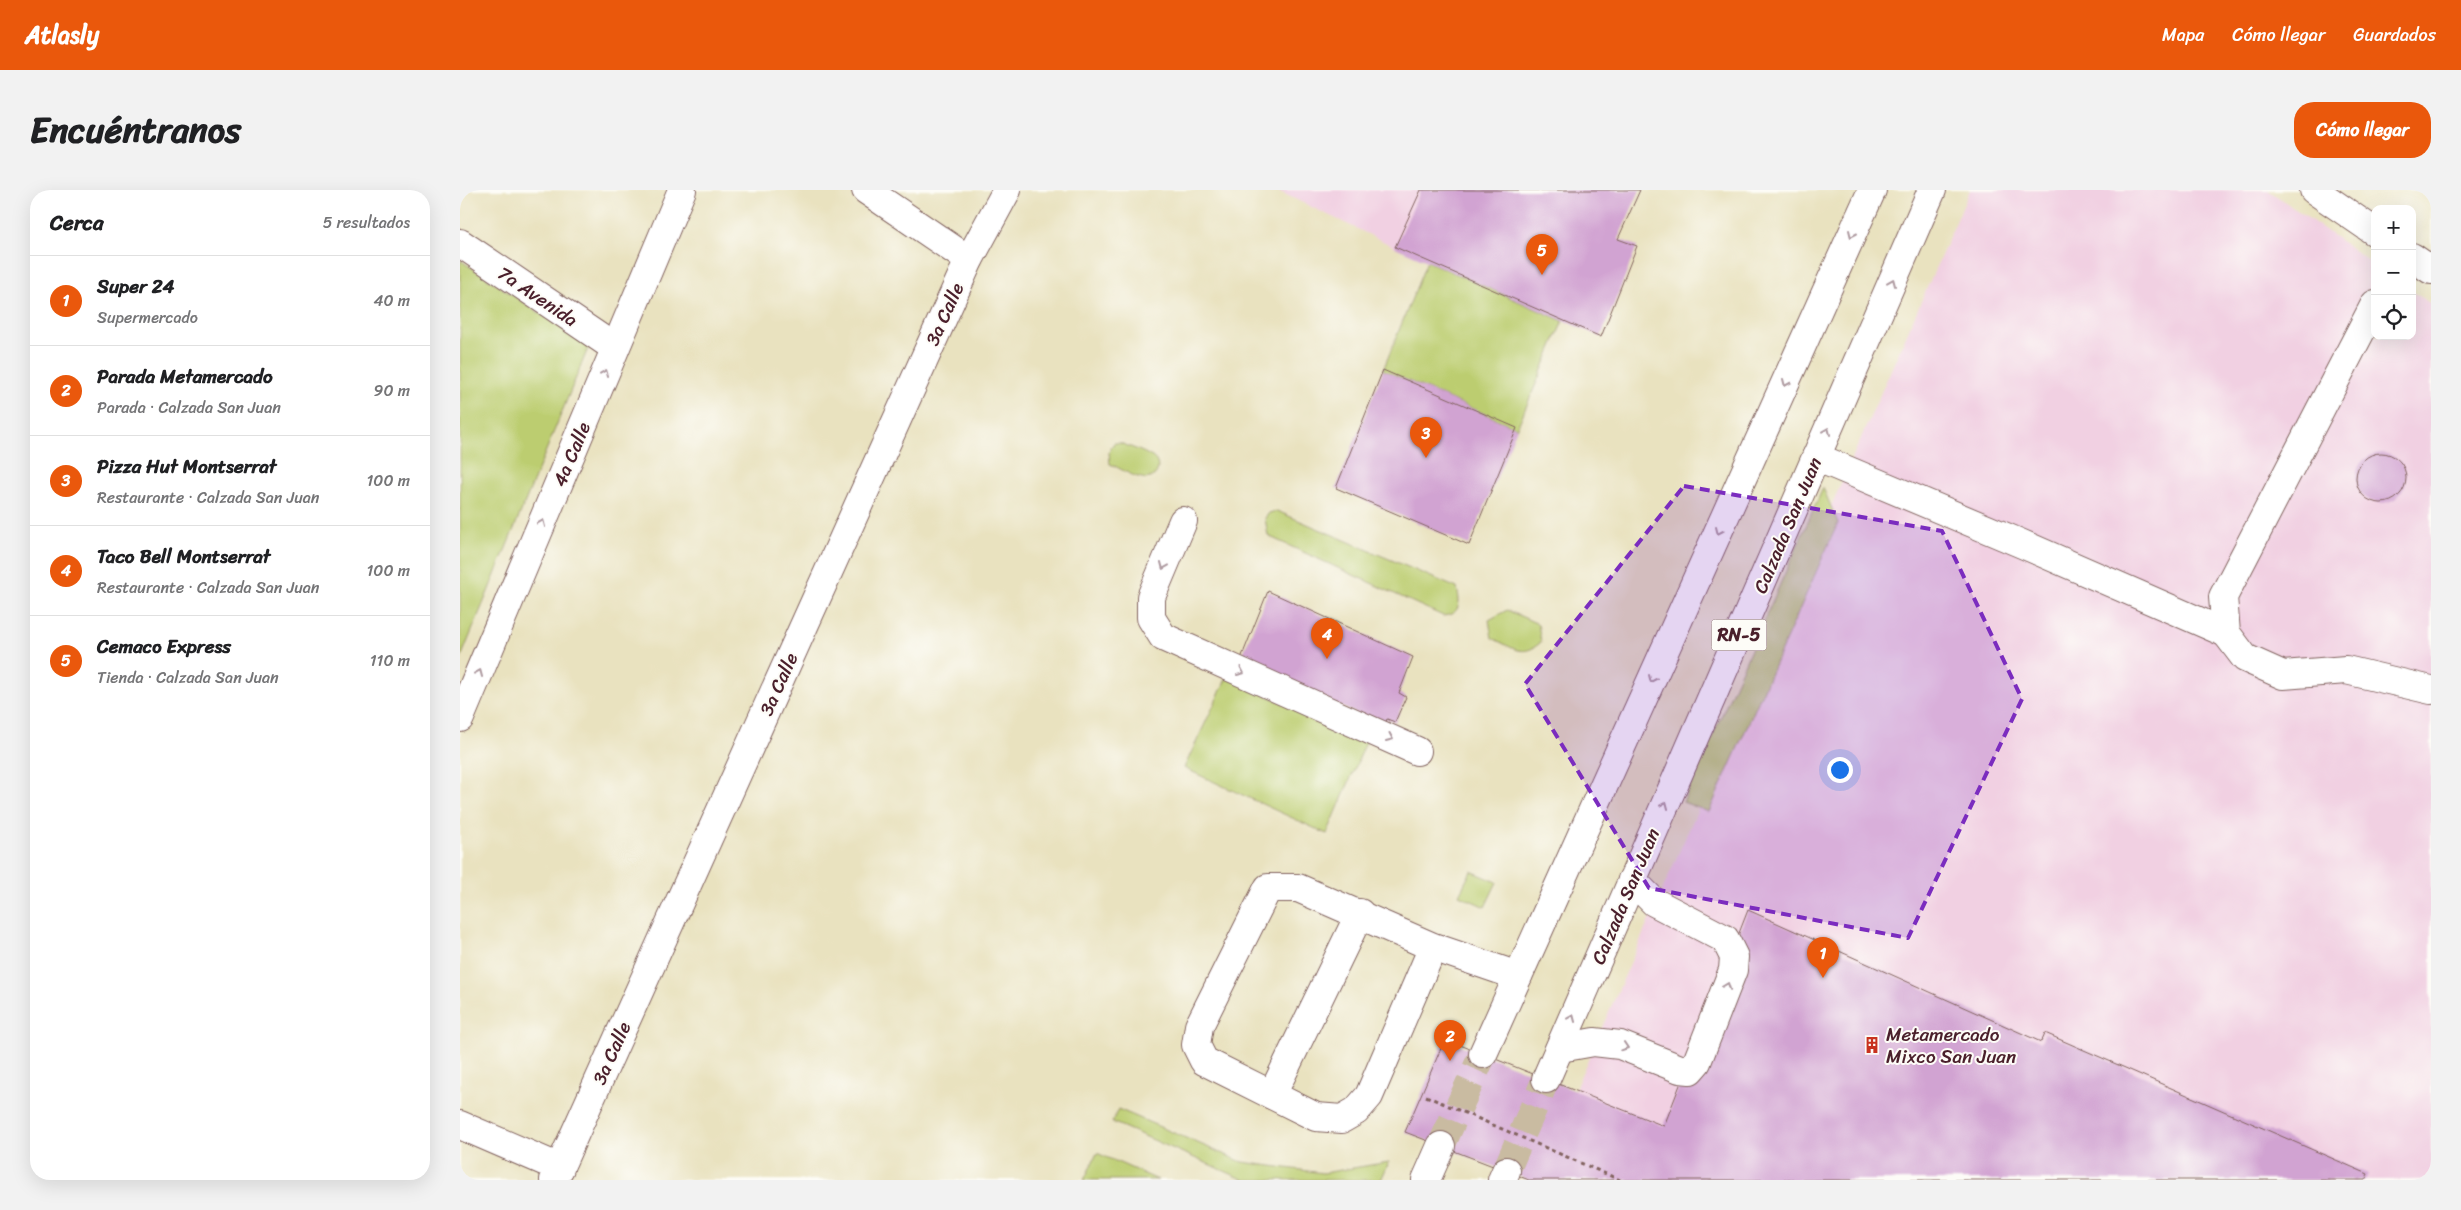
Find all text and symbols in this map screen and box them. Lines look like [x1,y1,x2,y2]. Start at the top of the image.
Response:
text: Atlasly [25,14,99,56]
text: Mapa [2162,19,2204,51]
text: Cómo llegar [2232,19,2325,51]
text: Guardados [2353,19,2436,51]
text: Encuéntranos [30,99,241,161]
button: Cómo llegar [2294,102,2431,158]
text: Cerca [50,204,104,242]
map controls [2371,205,2416,340]
button: + [2371,205,2416,250]
text: 5 resultados [323,208,410,237]
one-way arrow [1848,229,1859,238]
pin: 5 [1526,234,1558,275]
button: − [2371,250,2416,295]
street label: 7a Avenida [491,257,585,336]
text: Super 24 [97,270,174,303]
street label: 3a Calle [916,277,973,351]
one-way arrow [1885,278,1896,287]
text: 1 [63,286,69,315]
text: 40 m [373,286,410,315]
button: locate [2371,295,2416,340]
text: Supermercado [97,303,198,332]
text: Parada Metamercado [97,360,273,393]
one-way arrow [598,369,609,378]
text: 2 [61,376,71,405]
text: 90 m [374,376,410,405]
one-way arrow [1781,378,1792,387]
text: Parada · Calzada San Juan [97,393,281,422]
street label: 4a Calle [543,417,600,492]
pin: 3 [1410,417,1442,458]
one-way arrow [1821,427,1832,436]
text: Pizza Hut Montserrat [97,450,276,483]
street label: Calzada San Juan [1744,452,1831,599]
text: 3 [62,466,70,495]
text: 100 m [366,466,410,495]
text: Restaurante · Calzada San Juan [97,483,319,512]
one-way arrow [535,519,546,528]
one-way arrow [1714,526,1725,535]
text: Taco Bell Montserrat [97,540,270,573]
text: 4 [61,556,71,585]
text: 100 m [366,556,410,585]
one-way arrow [1159,561,1170,570]
text: Restaurante · Calzada San Juan [97,573,319,602]
pin: 4 [1311,618,1343,659]
road number: RN-5 [1712,620,1766,650]
text: Cemaco Express [97,630,231,663]
text: 5 [61,646,71,675]
text: 110 m [370,646,410,675]
street label: 3a Calle [750,647,807,721]
text: Tienda · Calzada San Juan [97,663,279,692]
one-way arrow [1236,666,1245,677]
one-way arrow [472,669,483,678]
one-way arrow [1648,674,1658,683]
one-way arrow [1385,732,1394,743]
your location [1827,757,1853,783]
one-way arrow [1658,801,1669,810]
street label: Calzada San Juan [1582,823,1669,970]
pin: 1 [1807,937,1839,978]
one-way arrow [1721,982,1731,990]
one-way arrow [1567,1015,1577,1023]
street label: 3a Calle [583,1016,640,1090]
place label: Metamercado Mixco San Juan [1886,1018,2016,1073]
pin: 2 [1434,1020,1466,1061]
building icon: Metamercado Mixco San Juan [1862,1035,1882,1055]
one-way arrow [1620,1041,1628,1051]

